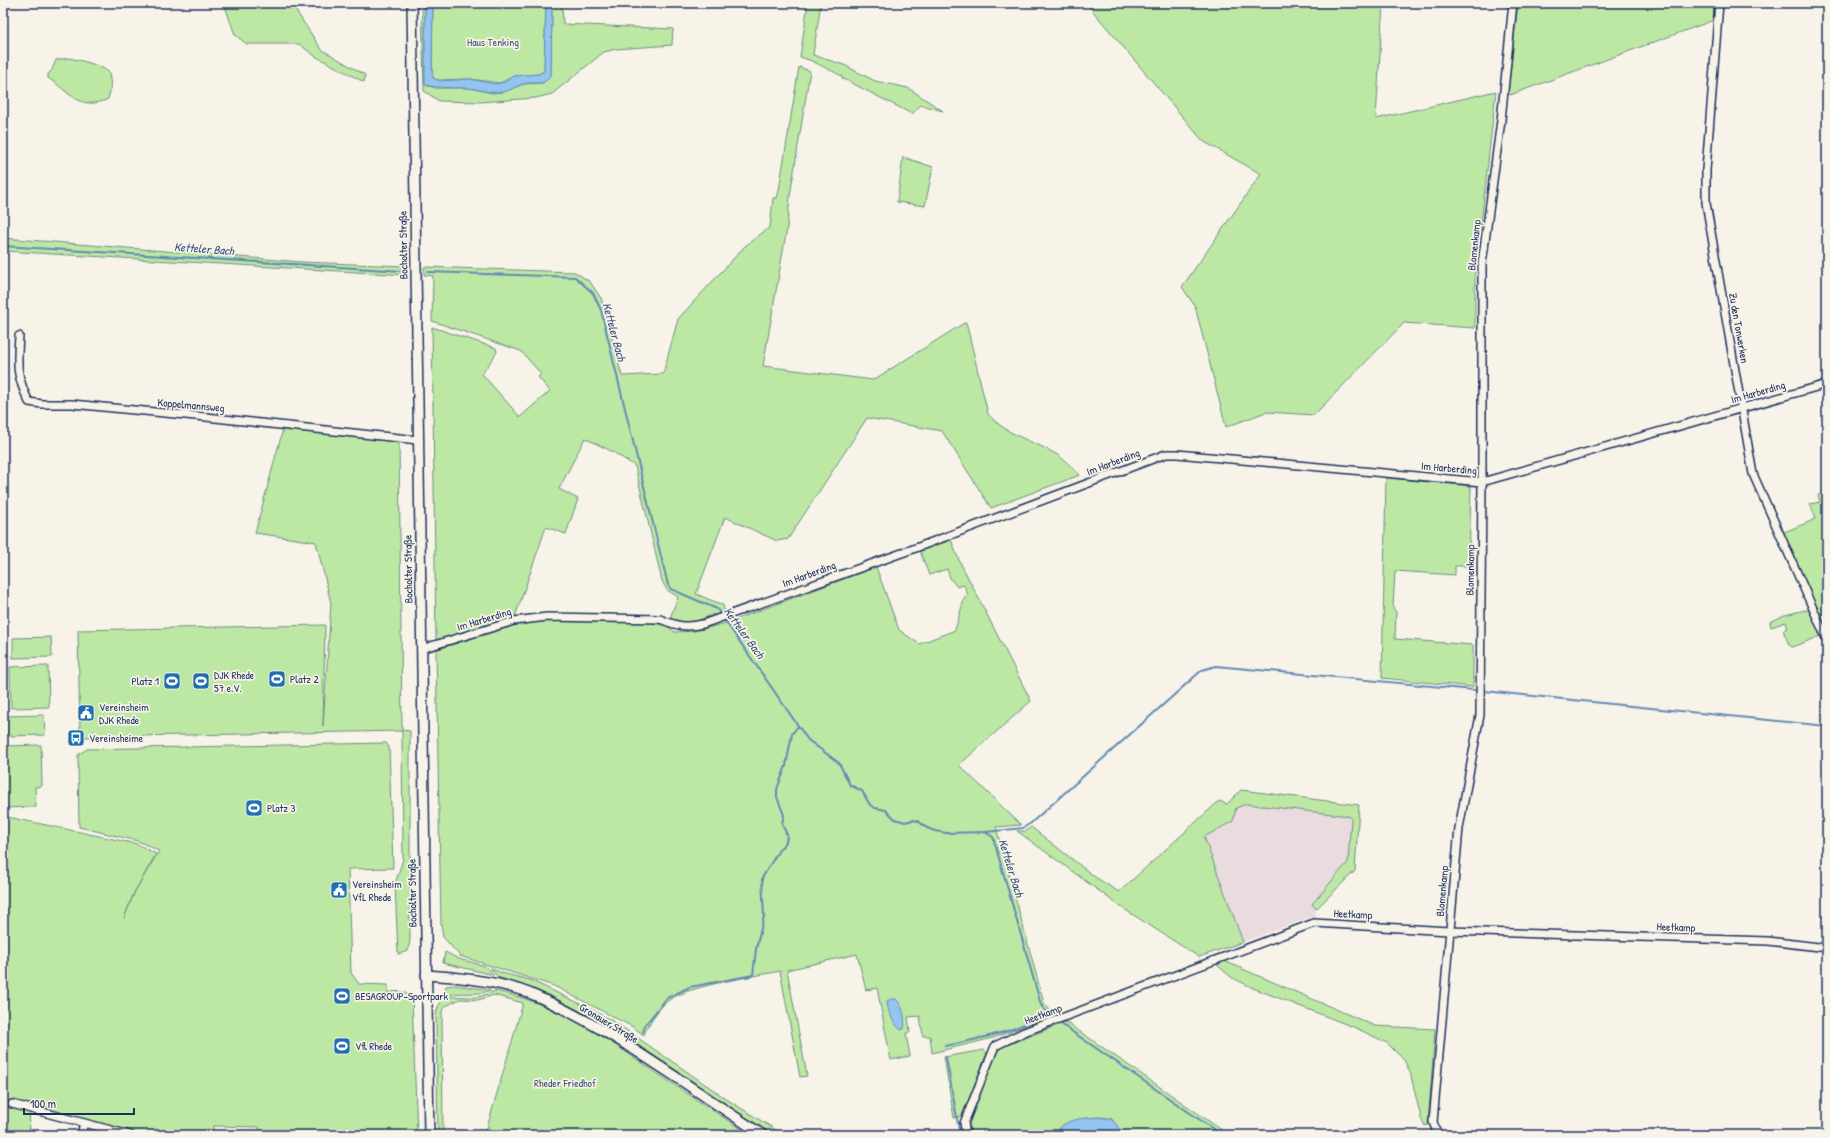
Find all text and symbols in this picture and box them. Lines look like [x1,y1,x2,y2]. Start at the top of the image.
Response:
park label: Haus Tenking [467,35,519,49]
street label: Bocholter Straße [395,210,411,279]
street label: Blomenkamp [1464,219,1484,271]
water label: Ketteler Bach [174,238,235,259]
street label: Zu den Tonwerken [1726,292,1752,364]
water label: Ketteler Bach [599,301,631,364]
street label: Im Harberding [1729,378,1787,406]
street label: Koppelmannsweg [157,395,225,415]
street label: Im Harberding [1084,445,1142,479]
street label: Im Harberding [1420,459,1478,477]
street label: Bocholter Straße [400,534,416,603]
street label: Blomenkamp [1463,544,1477,596]
street label: Im Harberding [780,558,838,590]
water label: Ketteler Bach [720,603,769,663]
street label: Im Harberding [455,604,513,634]
place label: DJK Rhede 57 e.V. [214,668,255,695]
sports icon: Platz 2 [267,669,287,689]
sports icon: Platz 1 [162,671,182,691]
sports icon: DJK Rhede 57 e.V. [191,671,211,691]
place label: Platz 2 [290,672,319,686]
place label: Platz 1 [131,674,159,688]
place label: Vereinsheim DJK Rhede [99,700,149,727]
public building icon: Vereinsheim DJK Rhede [76,703,96,723]
bus stop icon: Vereinsheime [66,728,86,748]
place label: Vereinsheime [89,731,144,745]
sports icon: Platz 3 [244,798,264,818]
place label: Platz 3 [267,801,296,815]
water label: Ketteler Bach [995,837,1029,900]
street label: Bocholter Straße [404,858,420,927]
street label: Blomenkamp [1433,865,1451,917]
place label: Vereinsheim VfL Rhede [352,877,402,904]
public building icon: Vereinsheim VfL Rhede [329,880,349,900]
street label: Heetkamp [1333,906,1373,922]
street label: Heetkamp [1656,919,1696,935]
sports icon: BESAGROUP-Sportpark [332,986,352,1006]
place label: BESAGROUP-Sportpark [355,989,448,1003]
street label: Gronauer Straße [577,1000,642,1046]
street label: Heetkamp [1022,1000,1064,1027]
sports icon: Vfl Rhede [332,1036,352,1056]
place label: Vfl Rhede [355,1039,393,1053]
park label: Rheder Friedhof [534,1076,596,1090]
scale bar [24,1090,134,1116]
text: 100 m [30,1095,56,1112]

